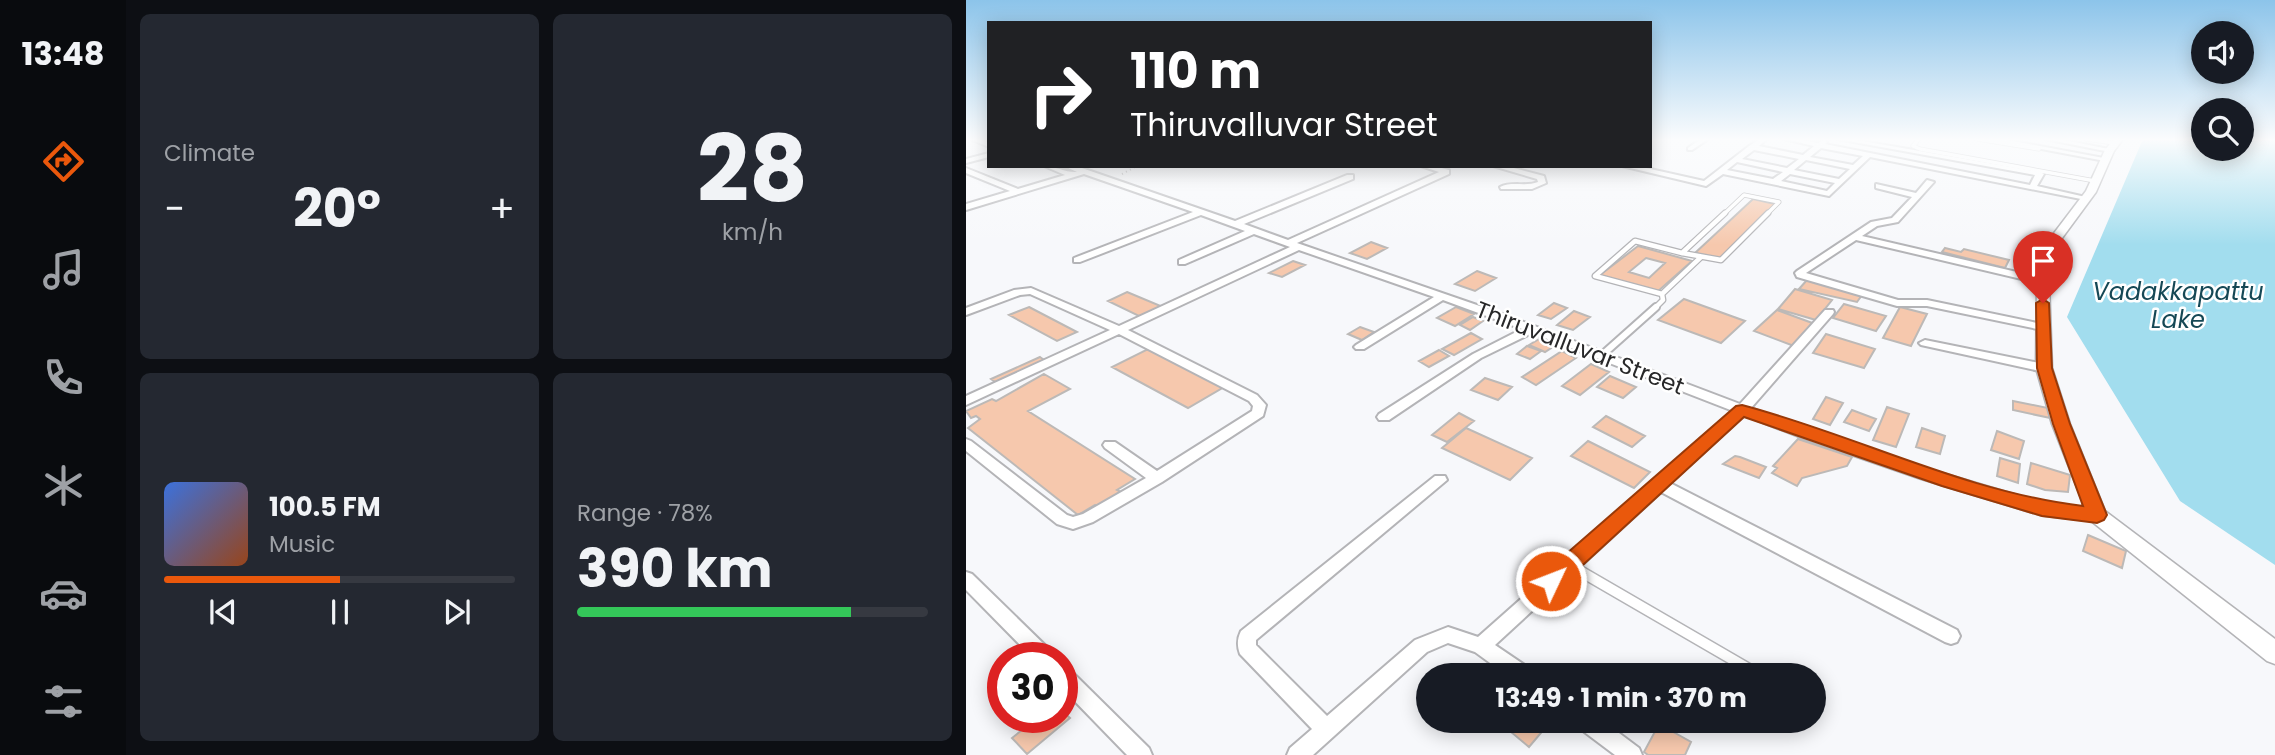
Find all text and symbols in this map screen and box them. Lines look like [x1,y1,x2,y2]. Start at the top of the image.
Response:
map controls [2191,21,2254,161]
button: sound [2191,21,2254,84]
text: 13:48 [22,31,104,76]
text: 110 m [1130,37,1261,105]
icon: right [1015,49,1106,140]
button: search [2191,98,2254,161]
text: Thiruvalluvar Street [1130,102,1438,147]
text: 28 [697,105,808,233]
icon: directions [39,137,88,186]
text: Climate [164,137,255,169]
text: 20° [293,172,381,245]
text: − [164,182,185,235]
text: + [489,182,515,235]
text: km/h [722,216,783,248]
pin [2013,231,2073,303]
icon: arrive [2024,242,2062,280]
icon: music [39,245,88,294]
water label: Vadakkapattu Lake [2092,275,2264,336]
street label: Thiruvalluvar Street [1471,293,1689,403]
icon: phone [39,353,88,402]
icon: climate [39,461,88,510]
text: 100.5 FM [269,489,381,525]
text: Range · 78% [577,497,713,529]
text: Music [269,528,335,560]
text: 390 km [577,532,773,605]
position arrow [1514,544,1588,618]
icon: car [39,569,88,618]
icon: previous [204,593,242,631]
icon: pause [321,593,359,631]
icon: next [438,593,476,631]
speed limit sign: 30 [987,642,1078,733]
icon: filters [39,677,88,726]
text: 13:49 · 1 min · 370 m [1495,680,1747,716]

